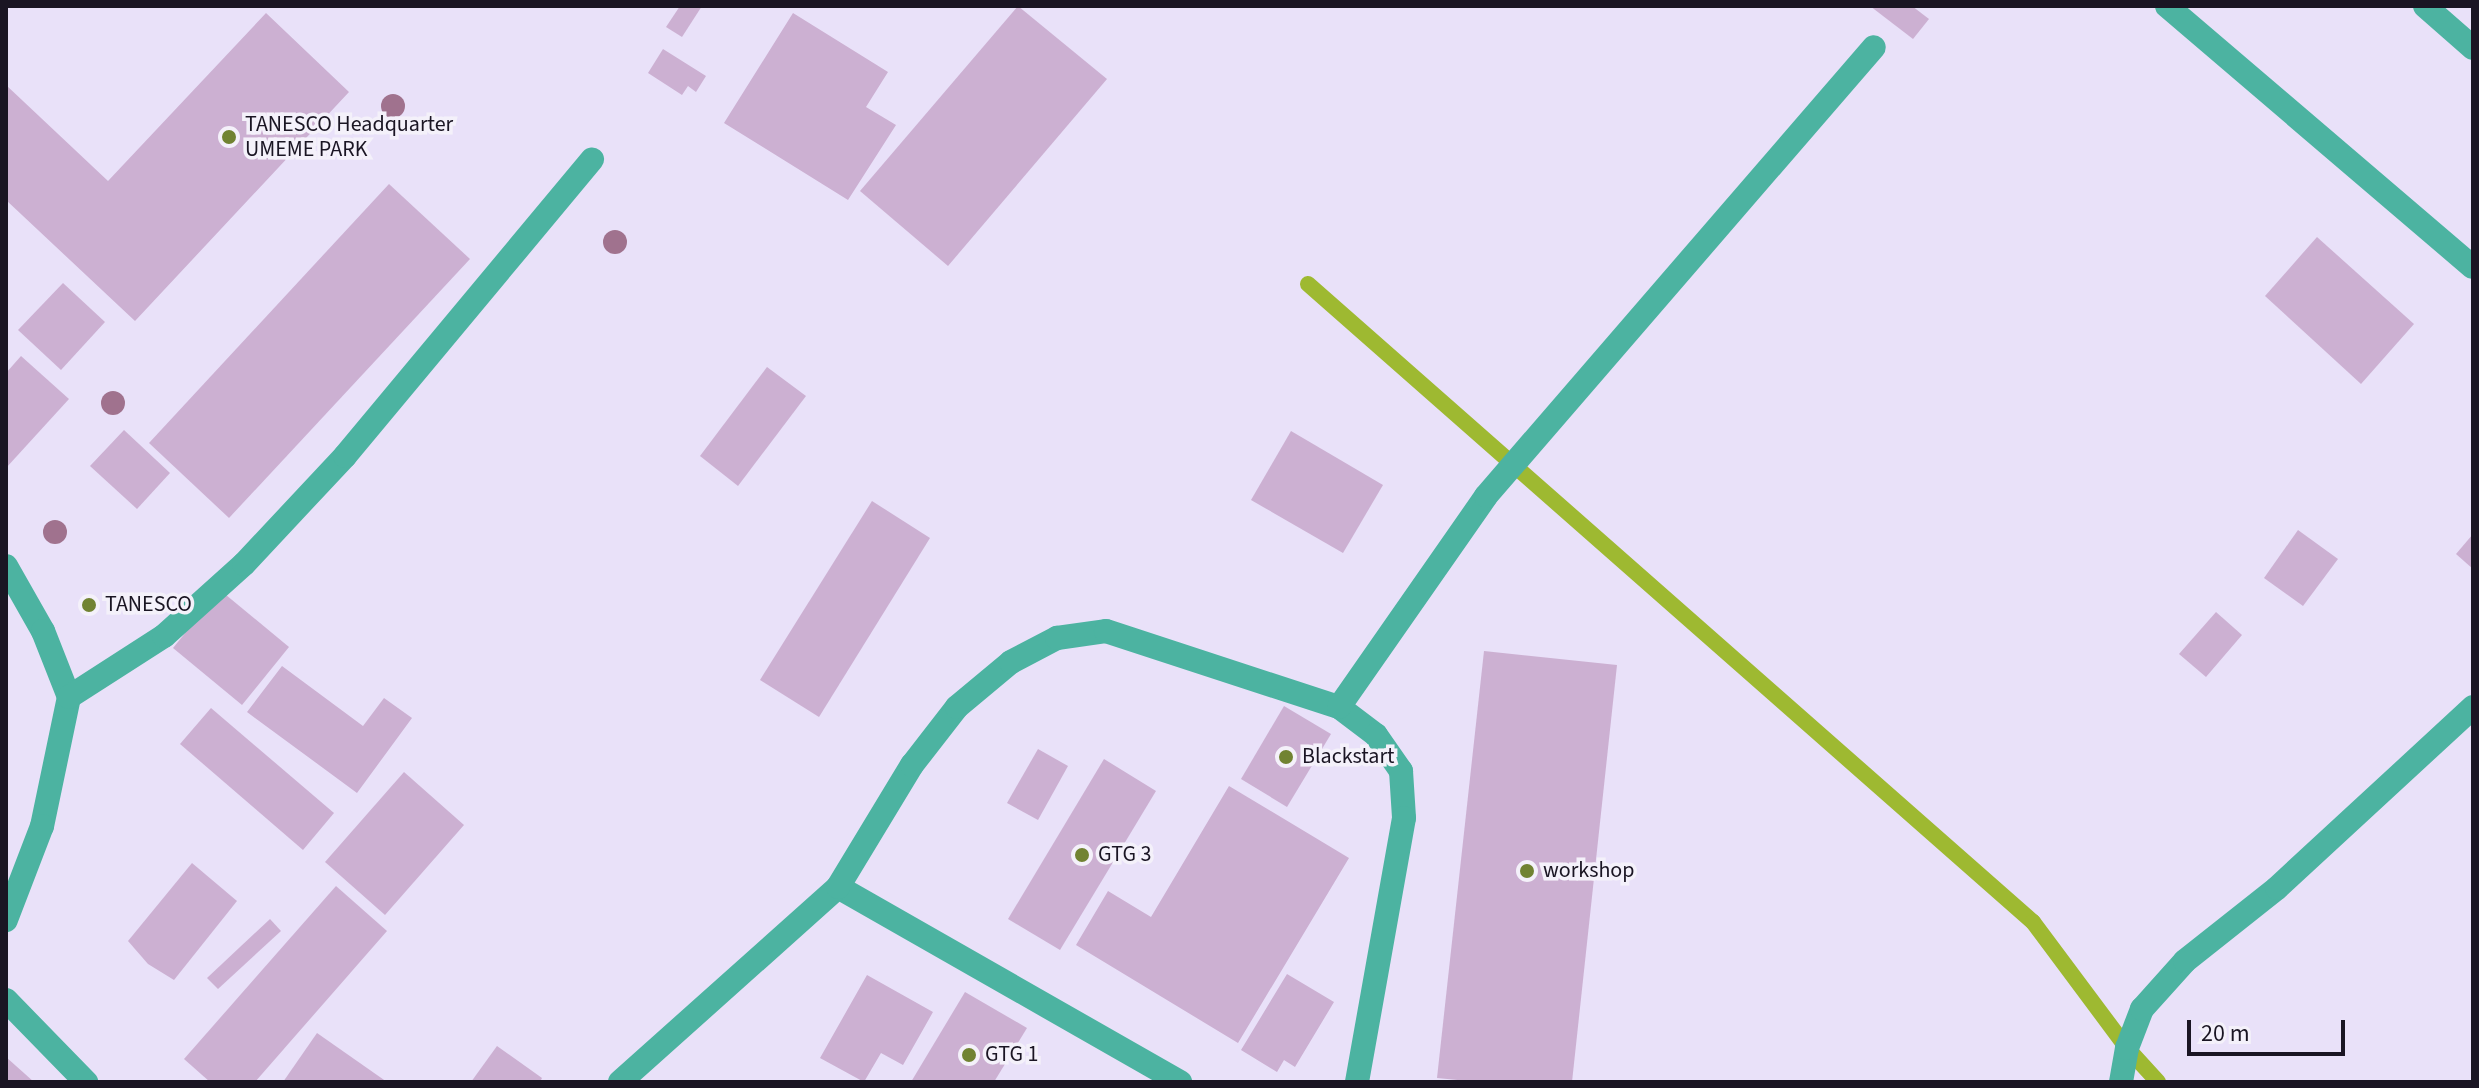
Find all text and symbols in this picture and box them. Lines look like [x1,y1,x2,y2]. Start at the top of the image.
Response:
place label: TANESCO Headquarter UMEME PARK [245,111,453,162]
marker: TANESCO Headquarter UMEME PARK [220,128,238,146]
place label: TANESCO [105,592,192,618]
marker: TANESCO [80,596,98,614]
place label: Blackstart [1302,744,1394,770]
marker: Blackstart [1277,748,1295,766]
place label: GTG 3 [1098,842,1151,868]
marker: GTG 3 [1073,846,1091,864]
place label: workshop [1543,858,1635,884]
marker: workshop [1518,862,1536,880]
scale bar [2191,1004,2349,1054]
text: 20 m [2201,1016,2250,1051]
place label: GTG 1 [985,1042,1038,1068]
marker: GTG 1 [960,1046,978,1064]

